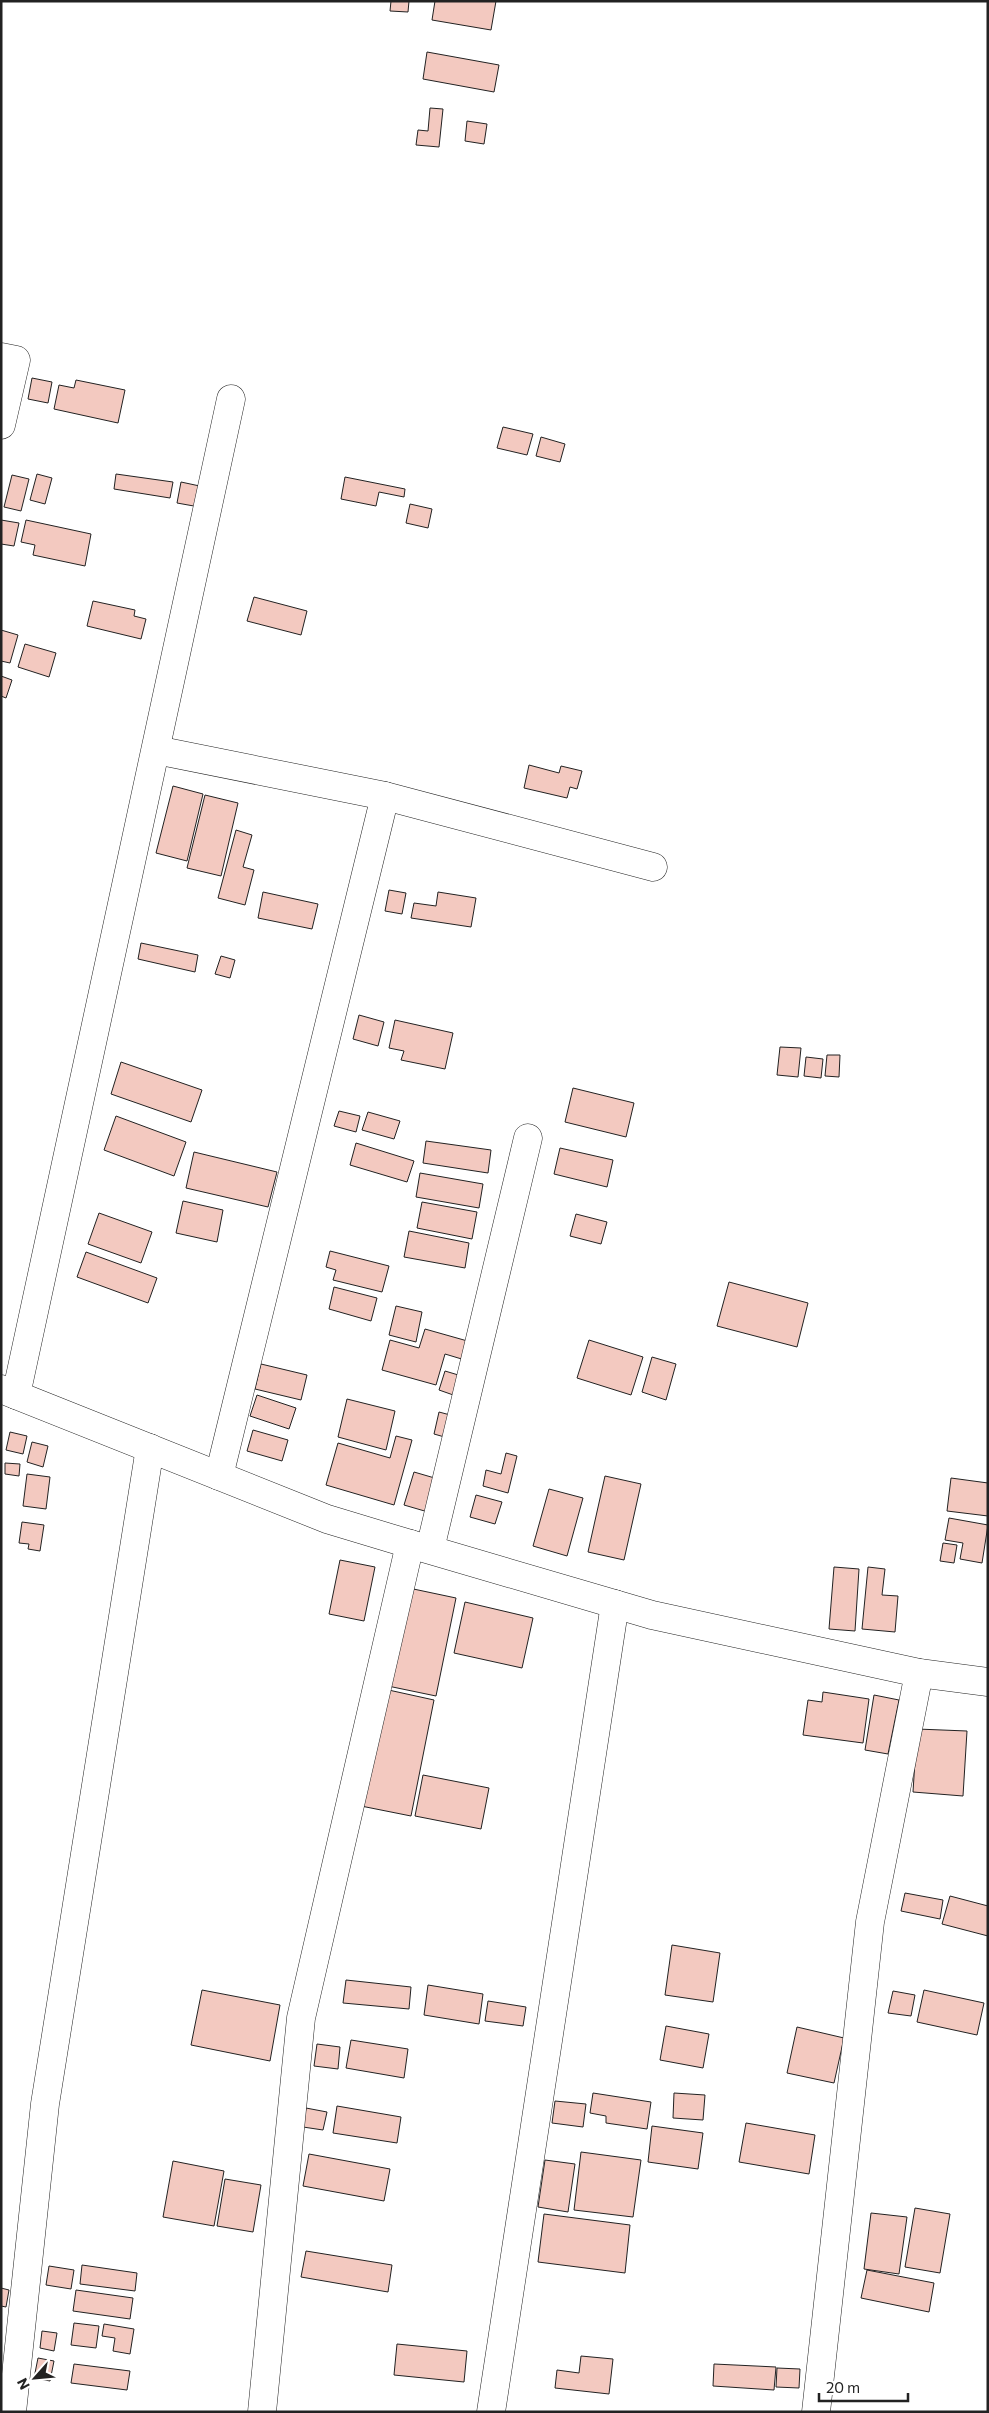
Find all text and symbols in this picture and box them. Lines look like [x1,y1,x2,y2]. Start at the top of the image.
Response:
north arrow [10,2353,60,2403]
scale bar [819,2370,908,2402]
text: N [13,2376,33,2393]
text: 20 m [826,2378,860,2396]

